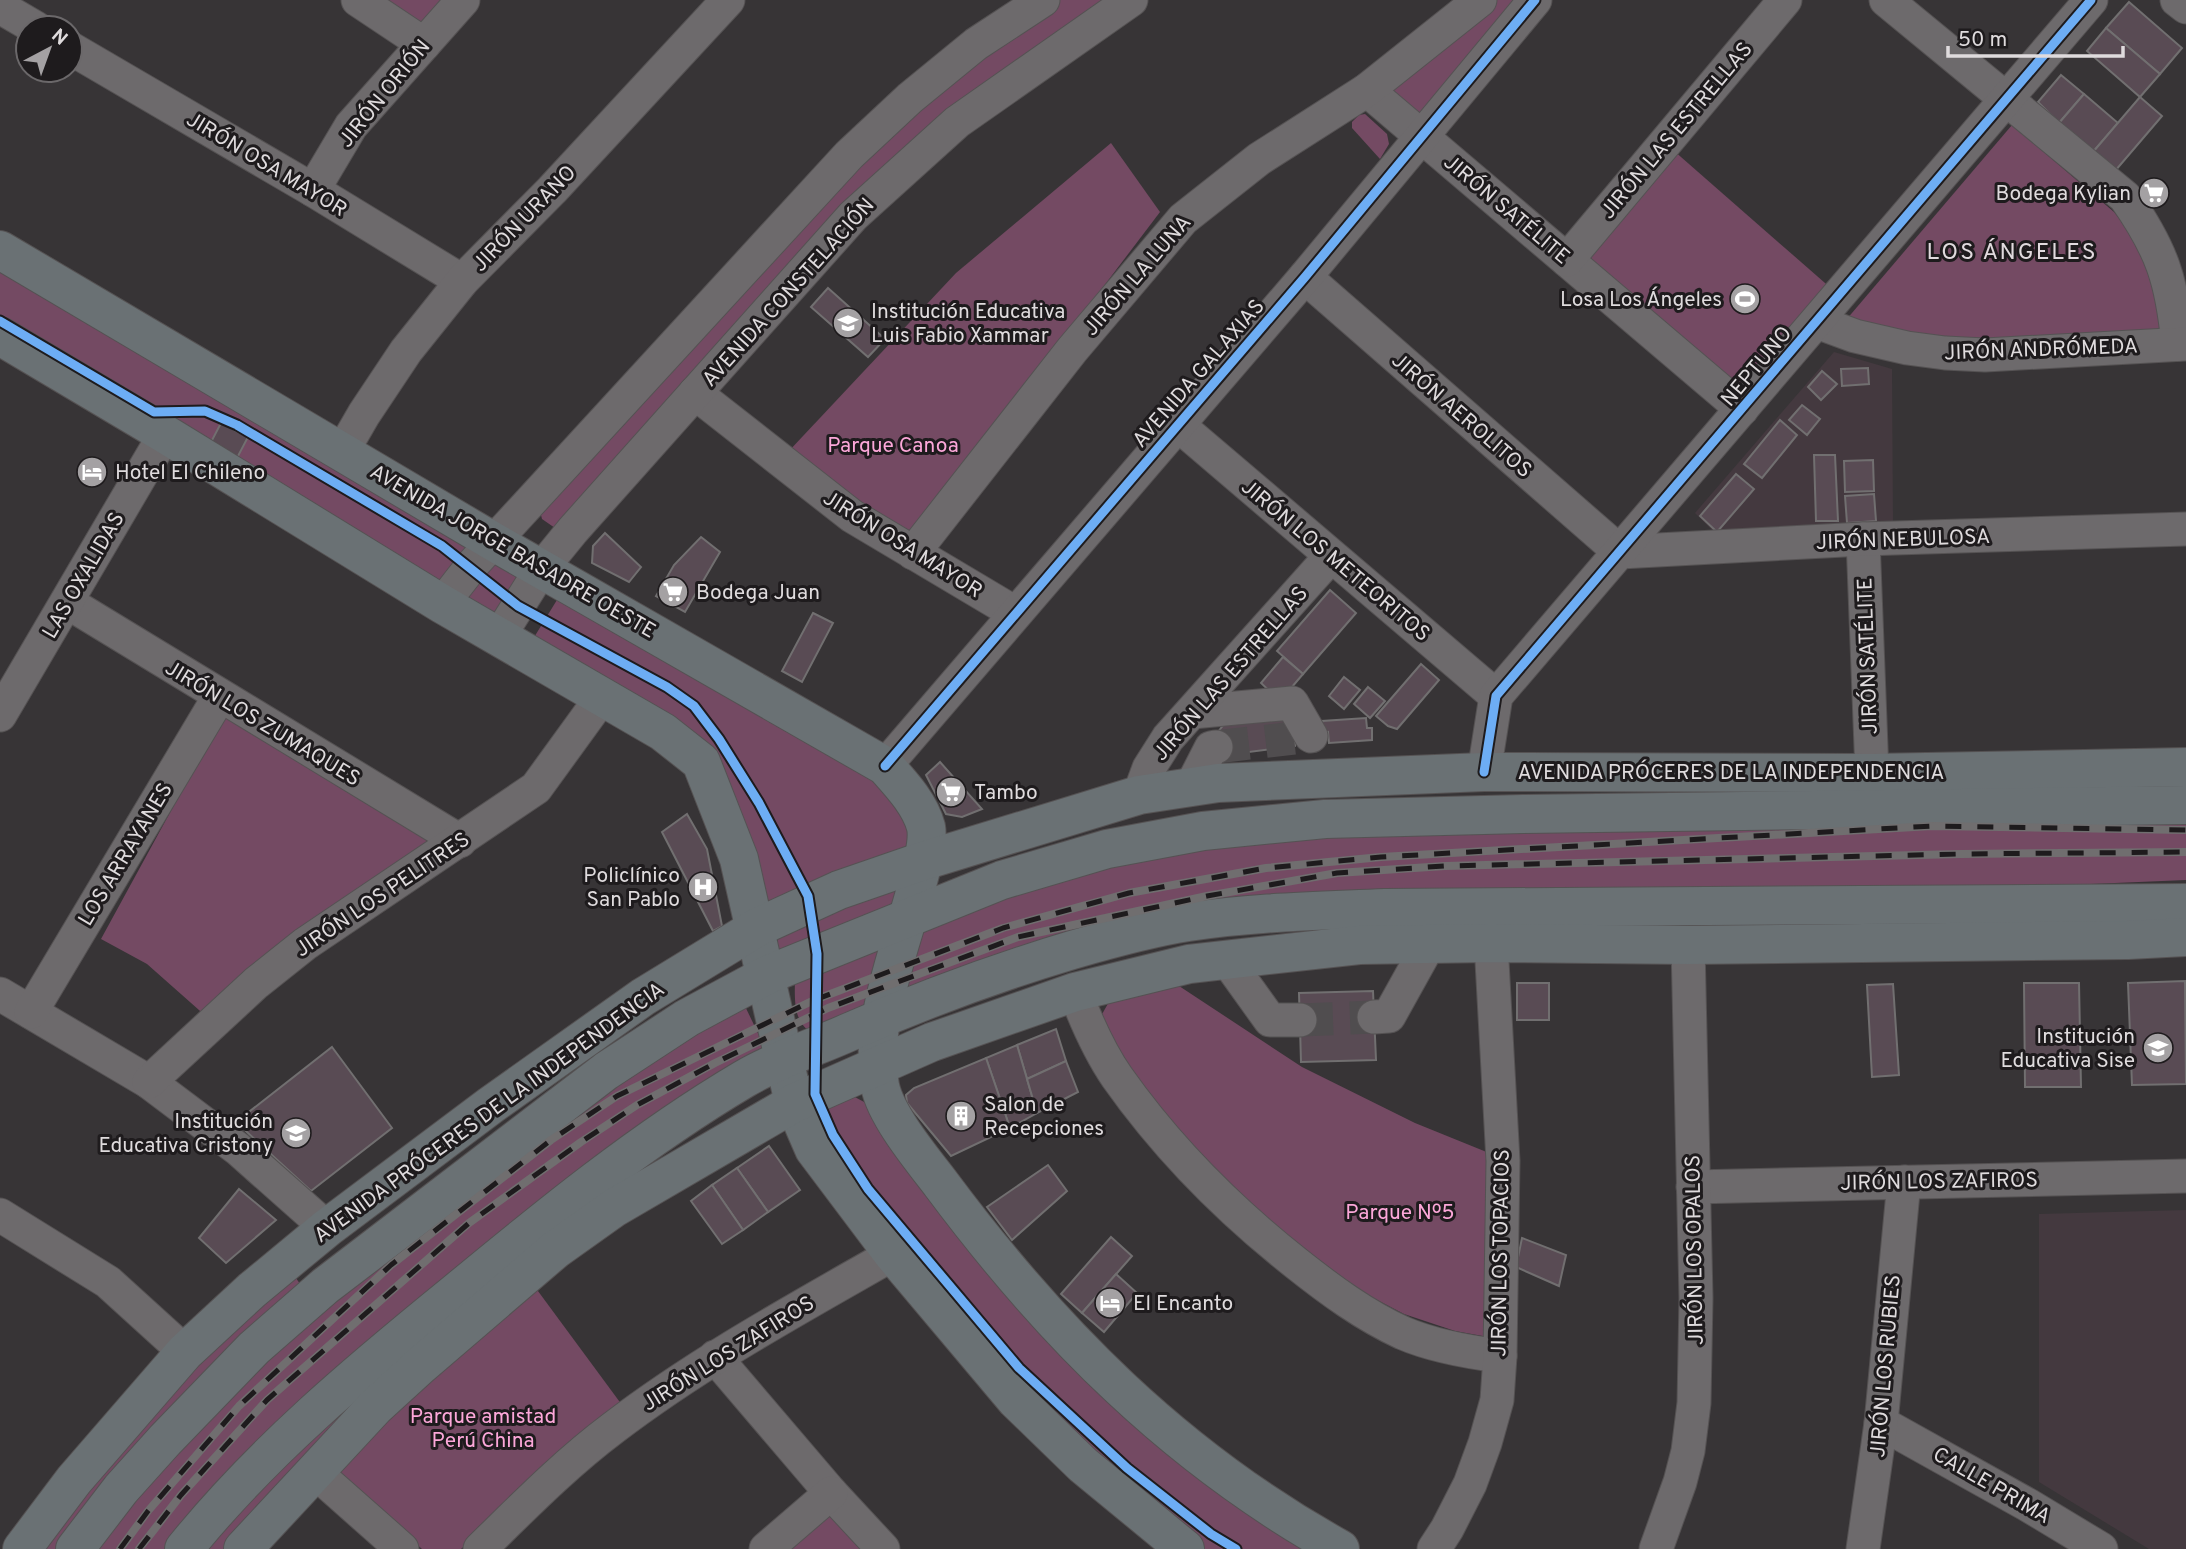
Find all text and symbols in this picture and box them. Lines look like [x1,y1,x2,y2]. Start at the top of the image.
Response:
north arrow [14,14,84,84]
scale bar [1948,14,2123,58]
text: N [46,24,72,51]
text: 50 m [1958,27,2007,54]
street label: JIRÓN ORIÓN [333,34,437,153]
street label: JIRÓN LAS ESTRELLAS [1594,36,1759,225]
street label: JIRÓN OSA MAYOR [181,106,352,224]
street label: JIRÓN SATÉLITE [1437,149,1575,271]
street label: JIRÓN URANO [467,159,583,278]
supermarket icon: Bodega Kylian [2137,176,2171,210]
place label: Bodega Kylian [1995,181,2131,208]
street label: AVENIDA CONSTELACIÓN [696,192,881,393]
street label: JIRÓN LA LUNA [1078,209,1198,342]
district label: LOS ÁNGELES [1927,238,2097,268]
sports icon: Losa Los Ángeles [1728,282,1762,316]
place label: Losa Los Ángeles [1560,286,1722,314]
street label: AVENIDA GALAXIAS [1127,294,1271,454]
place label: Institución Educativa Luis Fabio Xammar [871,299,1065,350]
school or university icon: Institución Educativa Luis Fabio Xammar [831,306,865,340]
street label: NEPTUNO [1716,321,1799,413]
street label: JIRÓN ANDRÓMEDA [1944,333,2138,367]
street label: JIRÓN AEROLITOS [1385,347,1538,485]
park label: Parque Canoa [827,433,959,460]
hotel icon: Hotel El Chileno [75,455,109,489]
street label: AVENIDA JORGE BASADRE OESTE [364,459,660,645]
place label: Hotel El Chileno [115,460,265,487]
street label: JIRÓN LOS METEORITOS [1235,473,1436,648]
street label: JIRÓN OSA MAYOR [818,485,987,605]
street label: LAS OXALIDAS [37,508,131,644]
street label: JIRÓN NEBULOSA [1815,523,1991,557]
supermarket icon: Bodega Juan [656,575,690,609]
street label: JIRÓN SATÉLITE [1851,577,1885,735]
place label: Bodega Juan [696,580,820,607]
street label: JIRÓN LAS ESTRELLAS [1147,580,1314,767]
street label: JIRÓN LOS ZUMAQUES [160,654,365,793]
street label: AVENIDA PRÓCERES DE LA INDEPENDENCIA [1517,759,1945,787]
supermarket icon: Tambo [934,775,968,809]
street label: LOS ARRAYANES [73,778,180,931]
place label: Tambo [974,780,1038,807]
street label: JIRÓN LOS PELITRES [290,826,475,964]
place label: Policlínico San Pablo [583,863,680,914]
hospital icon: Policlínico San Pablo [686,870,720,904]
street label: AVENIDA PRÓCERES DE LA INDEPENDENCIA [309,976,671,1250]
place label: Institución Educativa Sise [2001,1024,2135,1075]
school or university icon: Institución Educativa Sise [2141,1031,2175,1065]
place label: Salon de Recepciones [984,1092,1104,1143]
building icon: Salon de Recepciones [944,1099,978,1133]
place label: Institución Educativa Cristony [99,1109,273,1160]
school or university icon: Institución Educativa Cristony [279,1116,313,1150]
street label: JIRÓN LOS TOPACIOS [1485,1149,1517,1357]
street label: JIRÓN LOS OPALOS [1679,1155,1711,1345]
street label: JIRÓN LOS ZAFIROS [1840,1166,2038,1198]
park label: Parque Nº5 [1345,1200,1455,1227]
street label: JIRÓN LOS RUBIES [1864,1274,1908,1459]
hotel icon: El Encanto [1093,1286,1127,1320]
street label: JIRÓN LOS ZAFIROS [637,1290,820,1418]
place label: El Encanto [1133,1291,1233,1318]
park label: Parque amistad Perú China [410,1404,556,1455]
street label: CALLE PRIMA [1927,1442,2055,1531]

